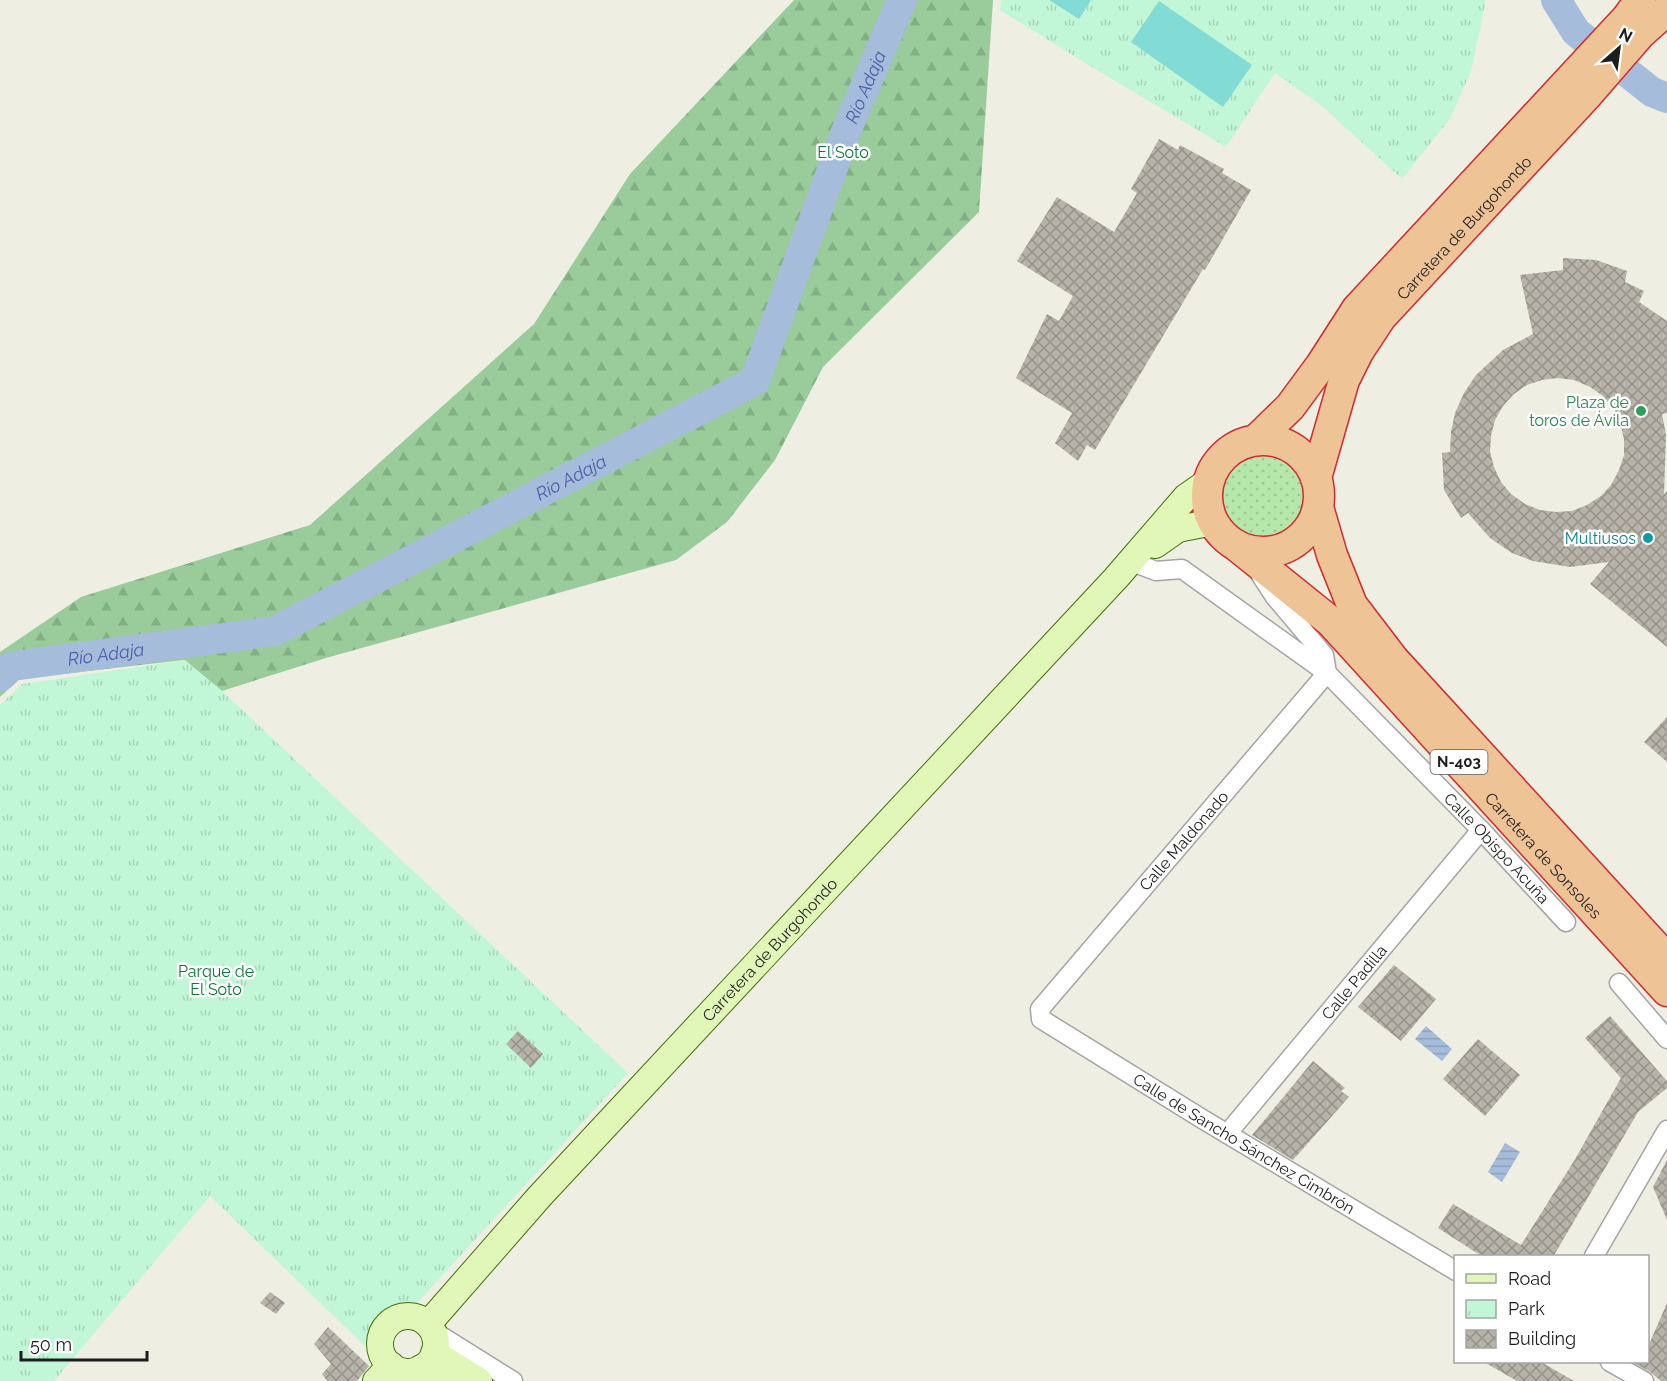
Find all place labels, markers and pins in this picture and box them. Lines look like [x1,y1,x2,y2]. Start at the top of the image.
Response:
place label: Plaza de toros de Ávila [1529,393,1629,430]
marker: Plaza de toros de Ávila [1634,404,1648,418]
place label: Multiusos [1565,529,1636,548]
marker: Multiusos [1641,531,1655,545]

